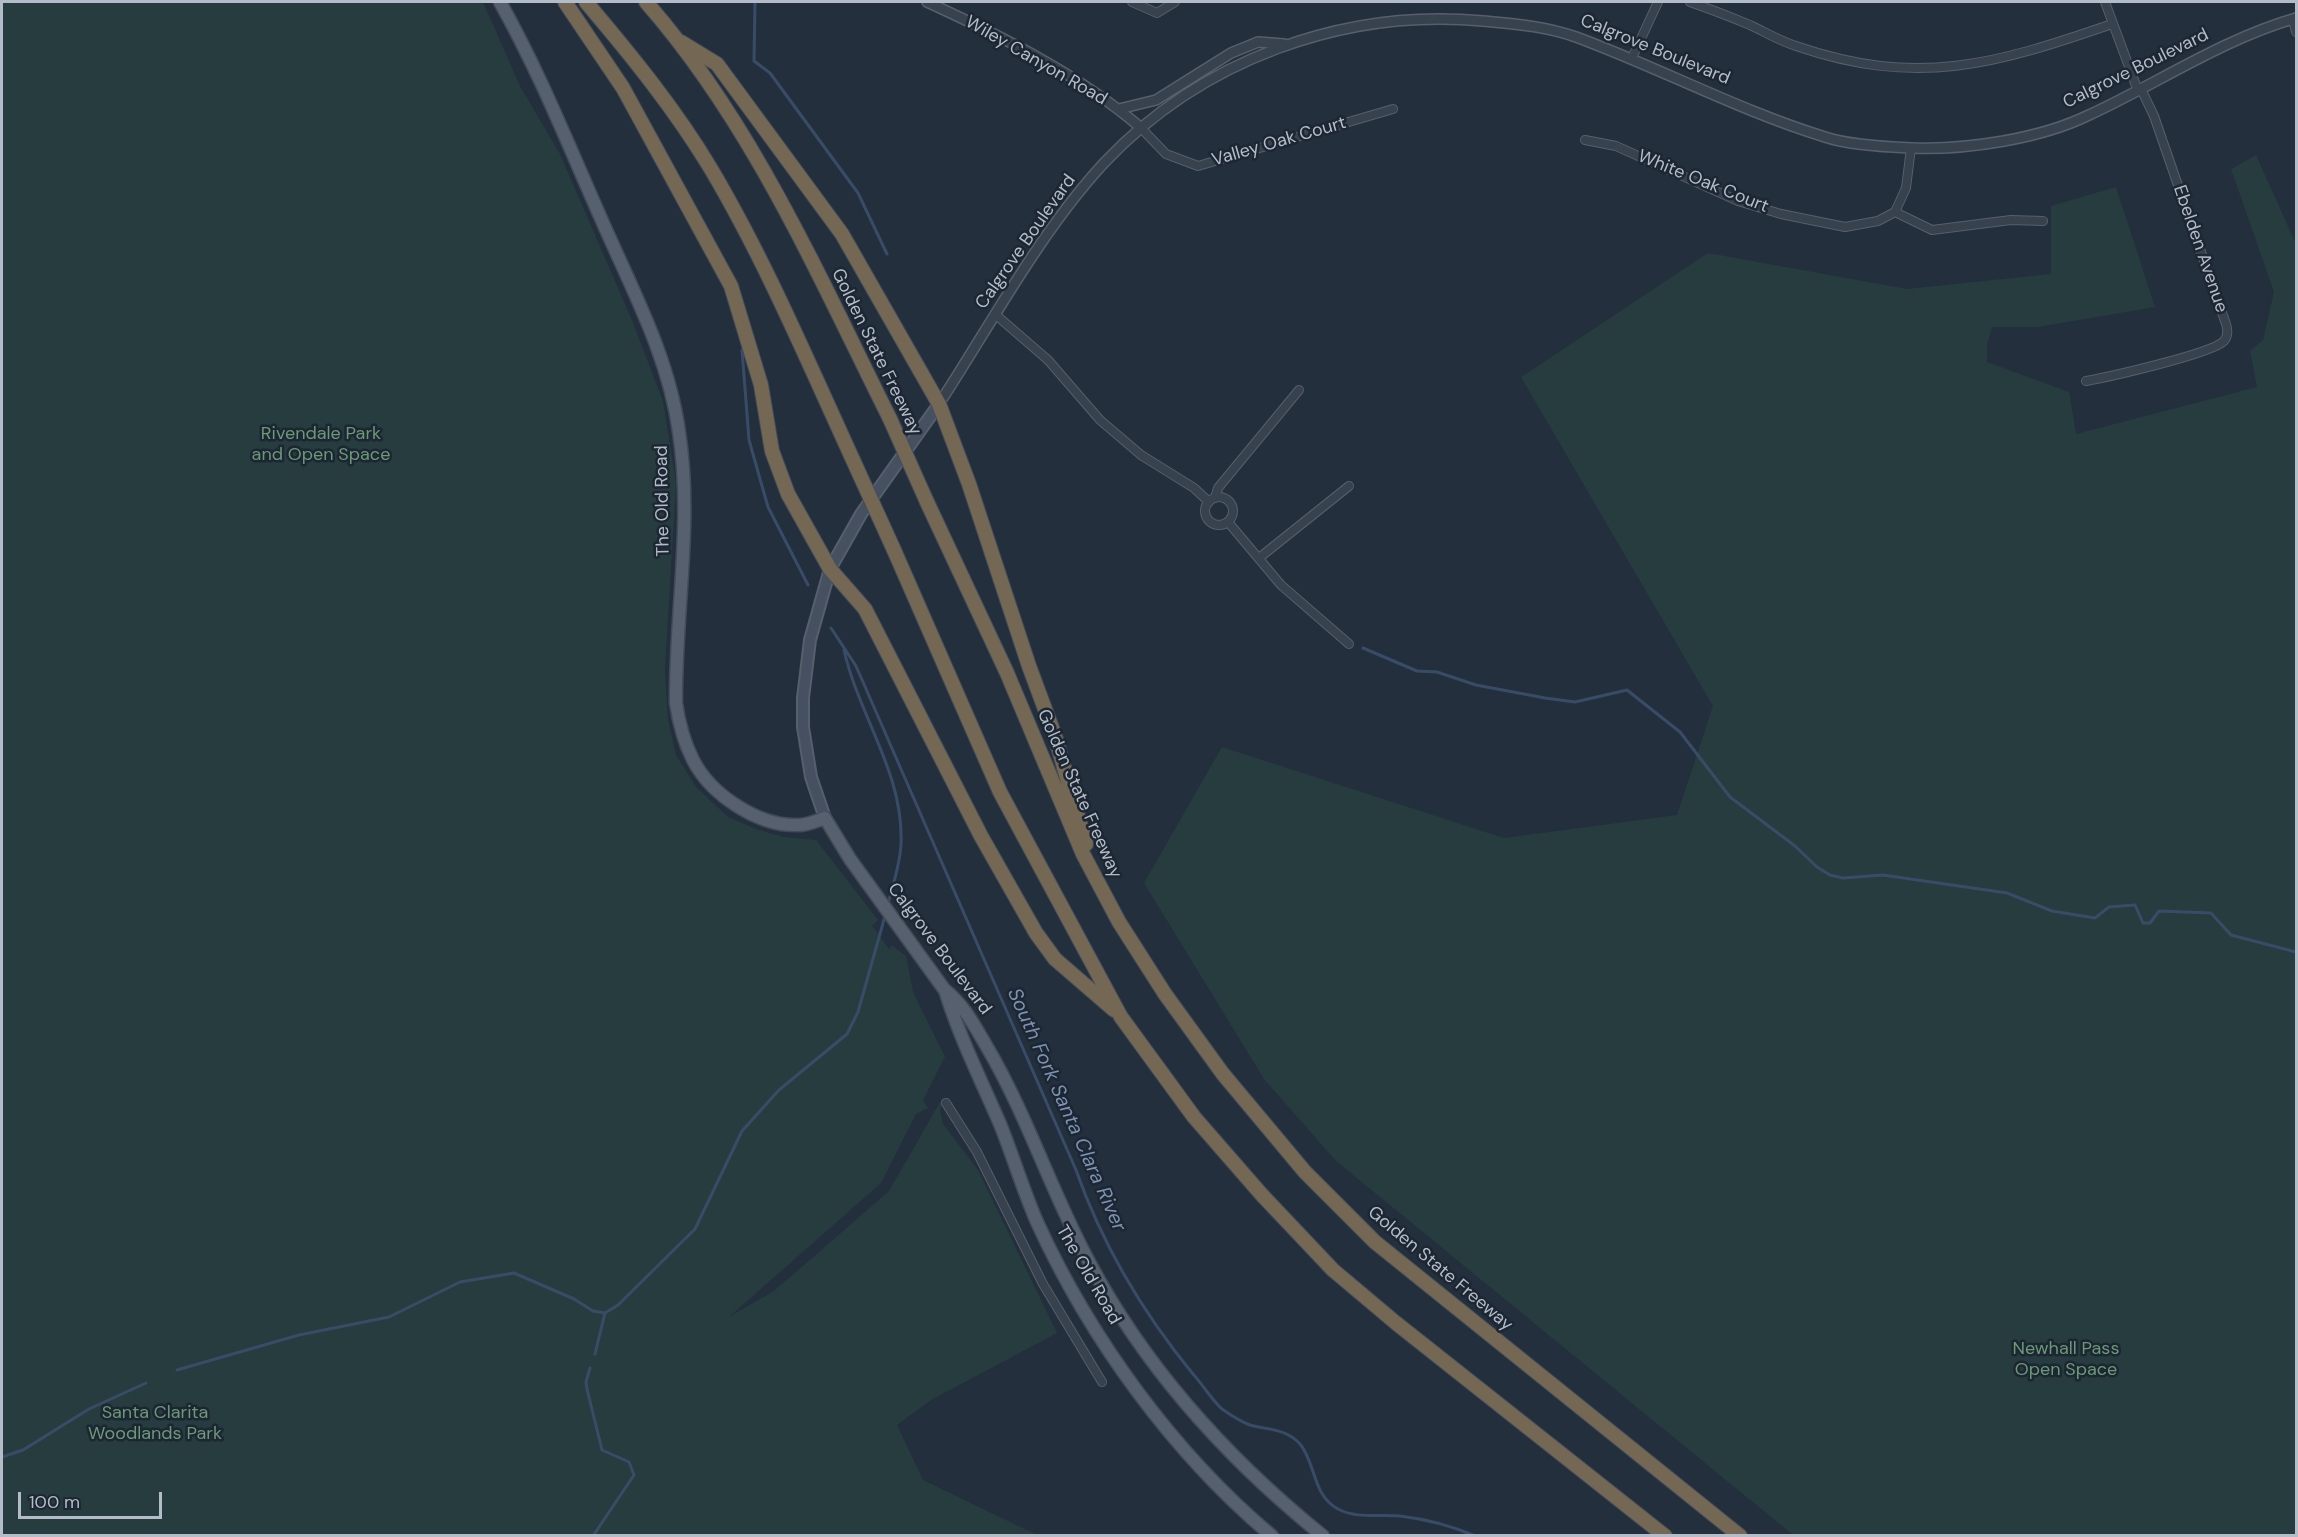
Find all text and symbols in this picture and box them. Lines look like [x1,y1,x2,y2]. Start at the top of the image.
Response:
street label: Calgrove Boulevard [1577,10,1733,90]
street label: Wiley Canyon Road [961,12,1111,110]
street label: Calgrove Boulevard [2060,24,2212,114]
street label: Valley Oak Court [1209,113,1349,171]
street label: White Oak Court [1634,146,1772,218]
street label: Calgrove Boulevard [971,170,1081,314]
street label: Ebelden Avenue [2168,182,2232,316]
street label: Golden State Freeway [826,265,926,439]
park label: Rivendale Park and Open Space [252,423,390,466]
street label: The Old Road [651,445,675,557]
street label: Golden State Freeway [1032,706,1126,882]
street label: Calgrove Boulevard [882,879,996,1019]
water label: South Fork Santa Clara River [1001,985,1131,1235]
street label: Golden State Freeway [1363,1202,1517,1336]
street label: The Old Road [1051,1221,1125,1329]
park label: Newhall Pass Open Space [2013,1338,2119,1380]
park label: Santa Clarita Woodlands Park [88,1402,222,1444]
scale bar [21,1480,165,1518]
text: 100 m [29,1490,80,1514]

